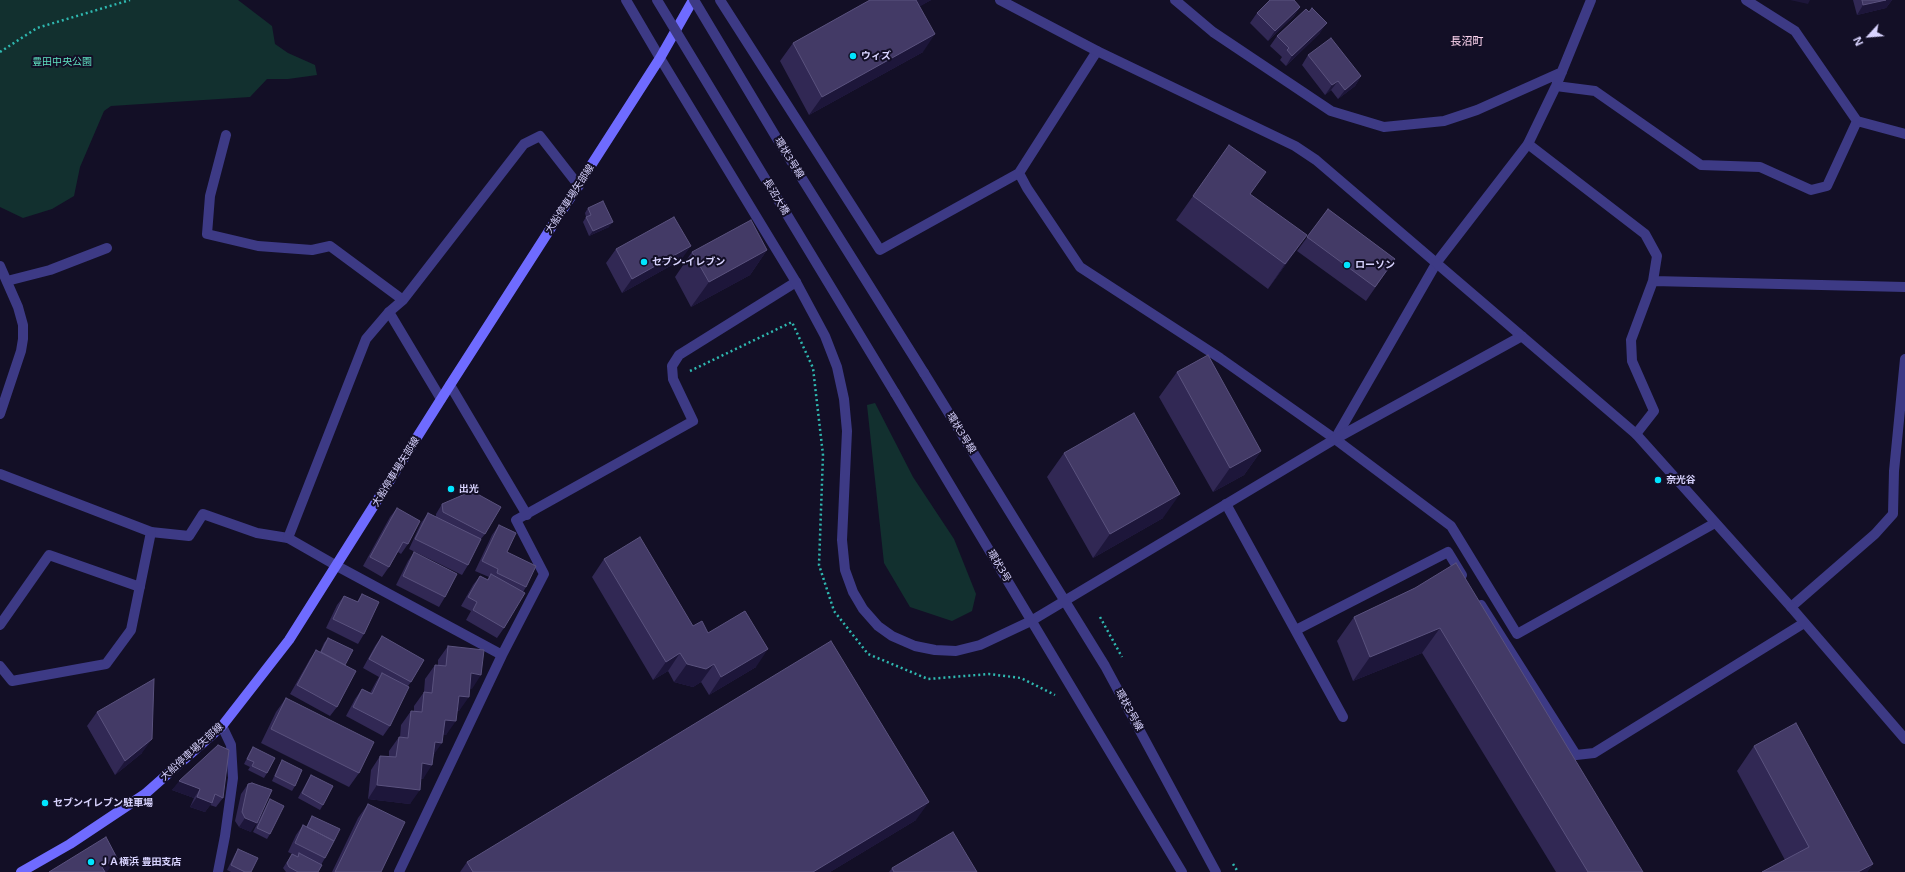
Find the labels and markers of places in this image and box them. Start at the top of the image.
place label: ウィズ [861,50,891,62]
marker: ウィズ [848,51,858,61]
place label: セブン-イレブン [652,256,725,268]
marker: セブン-イレブン [639,257,649,267]
place label: ローソン [1355,259,1395,271]
marker: ローソン [1342,260,1352,270]
place label: 奈光谷 [1666,474,1696,486]
marker: 奈光谷 [1653,475,1663,485]
place label: 出光 [459,483,479,495]
marker: 出光 [446,484,456,494]
place label: セブンイレブン駐車場 [53,797,153,809]
marker: セブンイレブン駐車場 [40,798,50,808]
place label: ＪＡ横浜 豊田支店 [99,856,182,868]
marker: ＪＡ横浜 豊田支店 [86,857,96,867]

